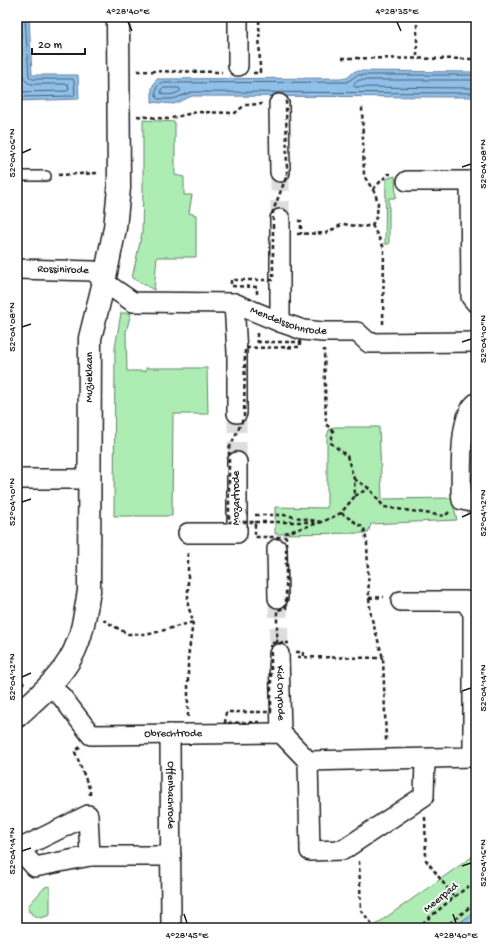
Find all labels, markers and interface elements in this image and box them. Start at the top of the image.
text: 4°28'40"E [107,6,150,18]
text: 4°28'35"E [376,6,419,18]
scale bar [32,30,85,56]
text: 20 m [38,39,63,53]
text: 52°04'06"N [7,128,19,178]
text: 52°04'08"N [478,139,490,189]
street label: Rossinirode [37,264,89,277]
text: 52°04'08"N [7,302,19,352]
street label: Mendelssohnrode [248,304,327,338]
text: 52°04'10"N [478,315,490,363]
street label: Muzieklaan [84,351,96,403]
street label: Mozartrode [231,470,243,525]
text: 52°04'10"N [7,478,19,526]
text: 52°04'12"N [478,489,490,537]
text: 52°04'12"N [7,653,19,701]
text: 52°04'14"N [478,664,490,712]
street label: Kid Oryrode [273,665,287,721]
street label: Obrechtrode [144,728,203,740]
street label: Offenbachrode [164,761,177,829]
text: 52°04'14"N [7,827,19,875]
text: 52°04'16"N [478,839,490,887]
street label: Meerpad [421,880,462,916]
text: 4°28'45"E [166,930,209,942]
text: 4°28'40"E [435,930,478,942]

